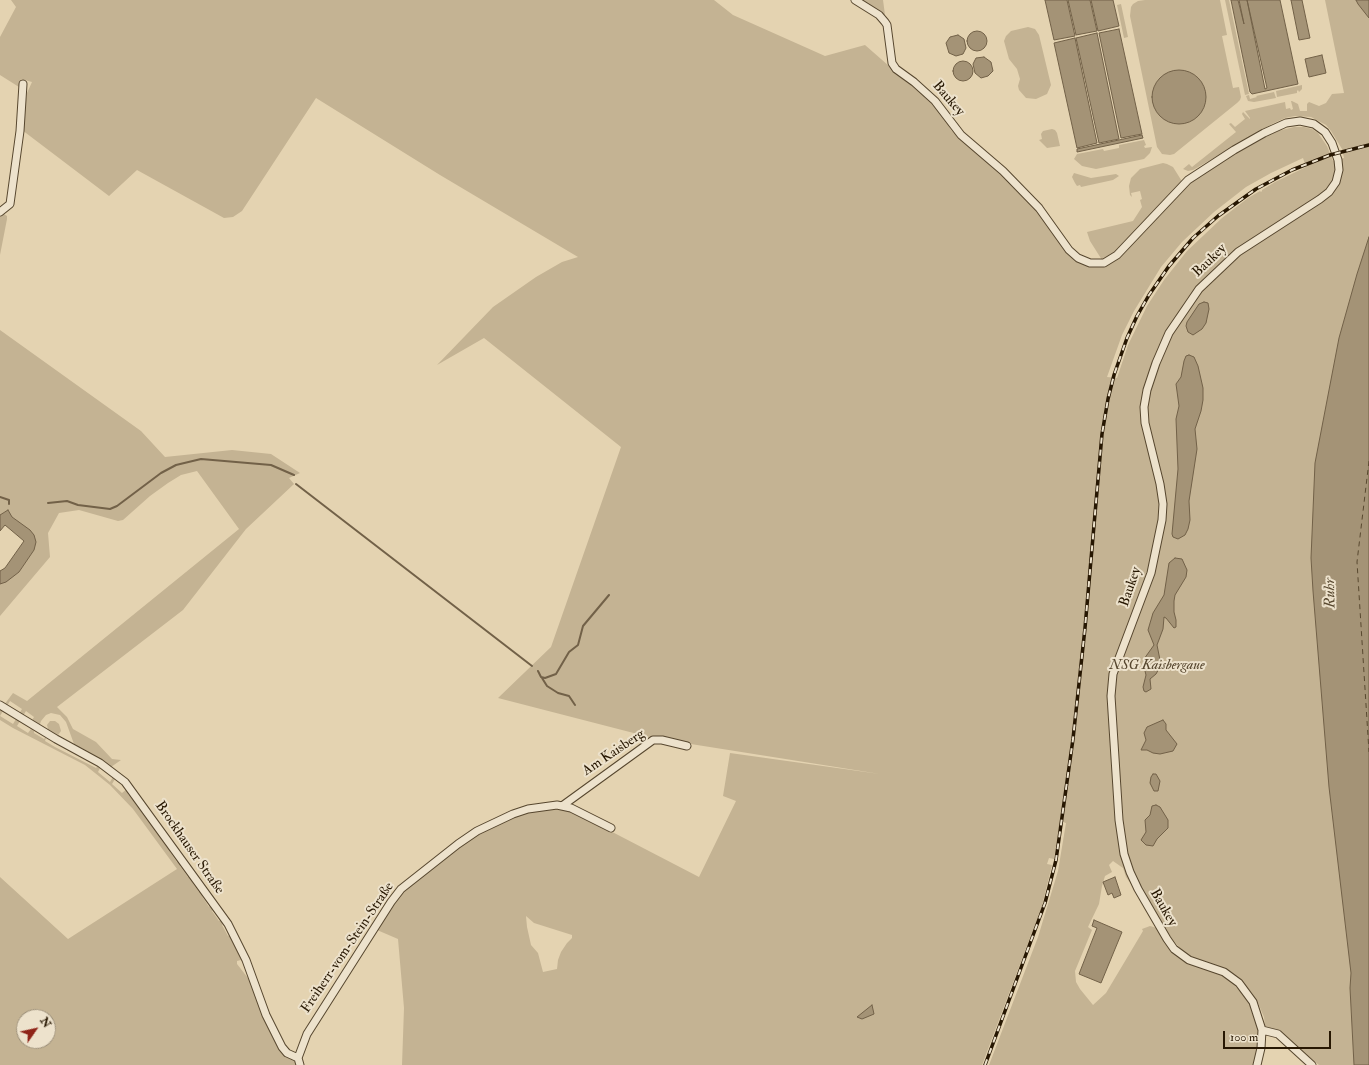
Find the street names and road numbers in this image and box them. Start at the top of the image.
street label: Baukey [928,78,968,120]
street label: Baukey [1190,241,1230,281]
street label: Baukey [1116,565,1146,609]
street label: Am Kaisberg [580,726,648,780]
street label: Brockhauser Straße [151,798,227,898]
street label: Freiherr-vom-Stein-Straße [298,880,398,1016]
street label: Baukey [1146,886,1180,930]

